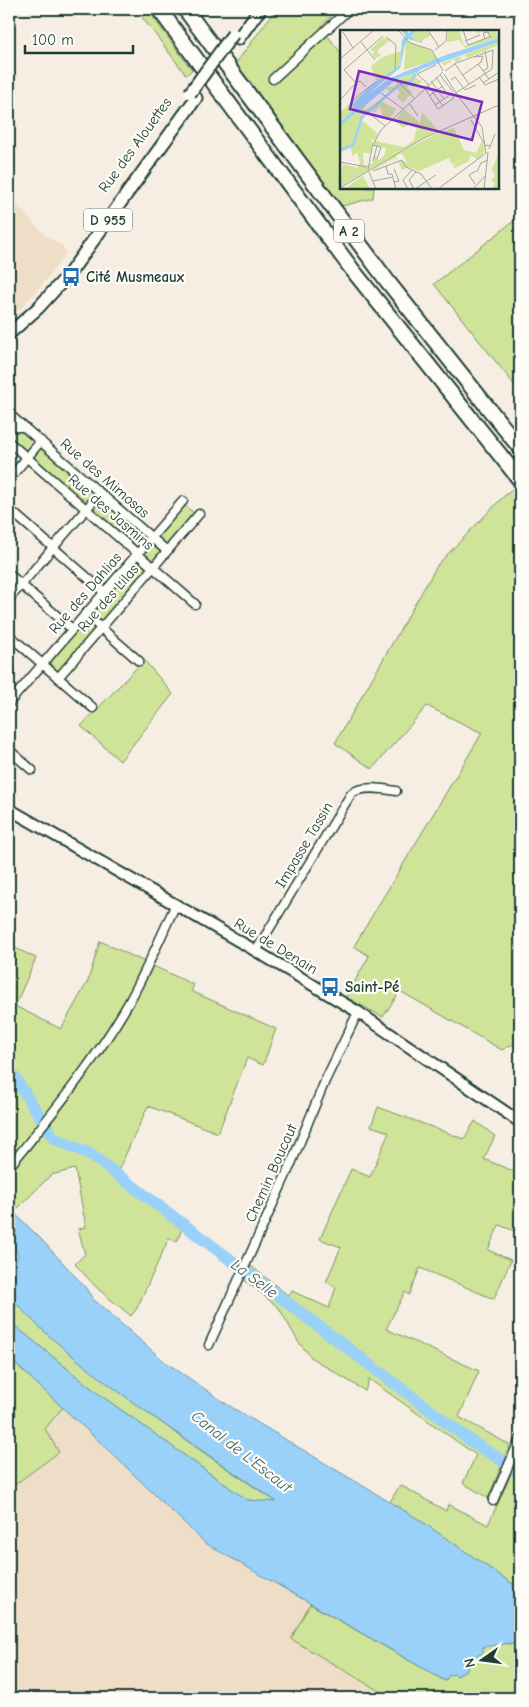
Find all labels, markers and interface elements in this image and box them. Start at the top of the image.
scale bar [25,22,132,54]
inset map [340,30,499,189]
text: 100 m [32,31,74,49]
street label: Rue des Alouettes [95,94,175,196]
road number: D 955 [84,208,132,232]
road number: A 2 [334,220,364,242]
bus stop icon: Cité Musmeaux [60,266,82,288]
place label: Cité Musmeaux [86,268,185,286]
street label: Rue des Mimosas [57,434,153,522]
street label: Rue des Jasmins [65,470,157,554]
street label: Rue des Dahlias [45,549,125,637]
street label: Rue des Lilas [74,560,142,636]
street label: Impasse Tassin [271,799,337,891]
street label: Rue de Denain [231,914,321,978]
bus stop icon: Saint-Pé [319,976,341,998]
place label: Saint-Pé [345,978,399,996]
street label: Chemin Boucaut [241,1120,301,1225]
water label: La Selle [228,1256,281,1302]
water label: Canal de L'Escaut [188,1407,296,1497]
north arrow [456,1634,506,1684]
text: N [461,1657,479,1670]

